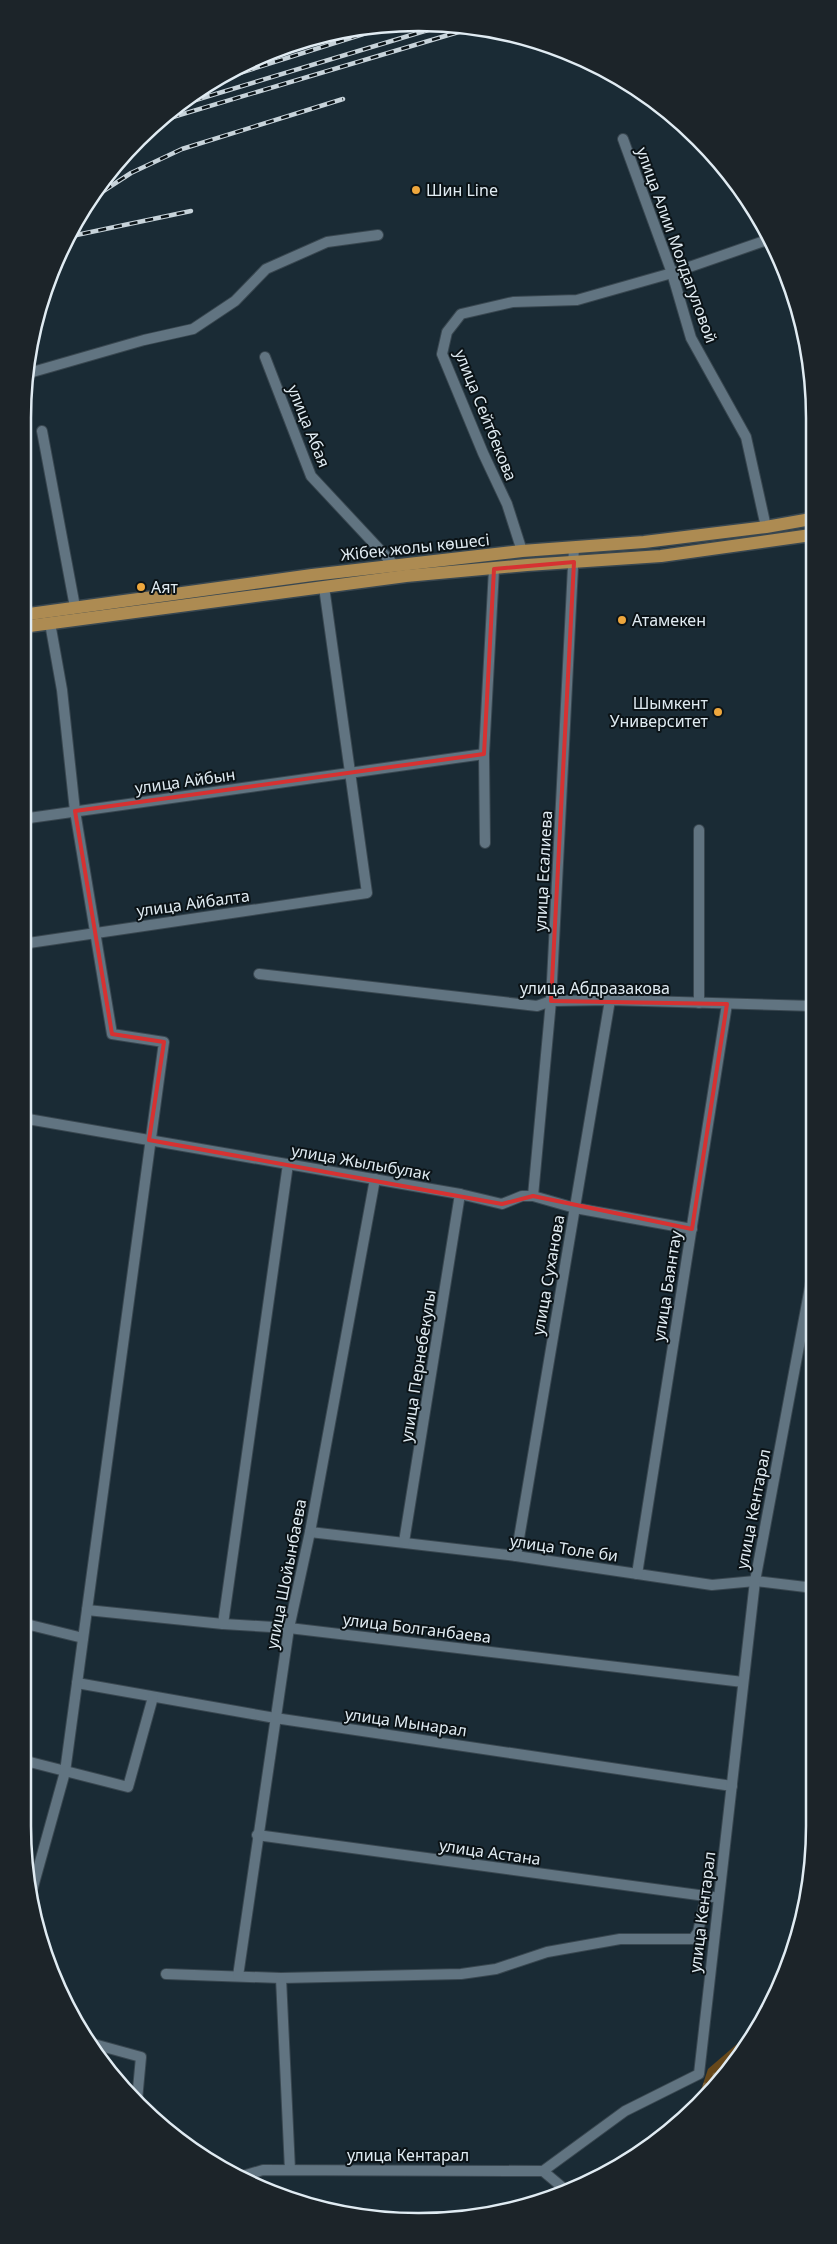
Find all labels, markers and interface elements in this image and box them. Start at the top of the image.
street label: улица Алии Молдагуловой [631,144,723,346]
place label: Шин Line [426,179,498,201]
marker: Шин Line [410,184,422,196]
street label: улица Сейтбекова [450,346,522,484]
street label: улица Абая [282,381,336,471]
street label: Жібек жолы көшесі [339,528,491,566]
place label: Аят [151,576,178,598]
marker: Аят [135,581,147,593]
place label: Атамекен [632,609,706,631]
marker: Атамекен [616,614,628,626]
place label: Шымкент Университет [610,692,709,732]
marker: Шымкент Университет [712,706,724,718]
street label: улица Айбын [133,763,237,799]
street label: улица Есалиева [529,810,557,932]
street label: улица Айбалта [135,884,251,922]
street label: улица Абдразакова [520,977,670,999]
street label: улица Жылыбулак [290,1139,433,1185]
street label: улица Суханова [527,1213,569,1337]
street label: улица Баянтау [647,1228,687,1343]
street label: улица Пернебекулы [395,1288,441,1444]
street label: улица Кентарал [731,1447,775,1571]
street label: улица Шойынбаева [261,1497,311,1651]
street label: улица Толе би [508,1530,620,1566]
street label: улица Болганбаева [342,1608,492,1648]
street label: улица Мынарал [344,1703,468,1741]
street label: улица Астана [438,1834,542,1870]
street label: улица Кентарал [684,1850,720,1974]
street label: улица Кентарал [347,2144,469,2166]

